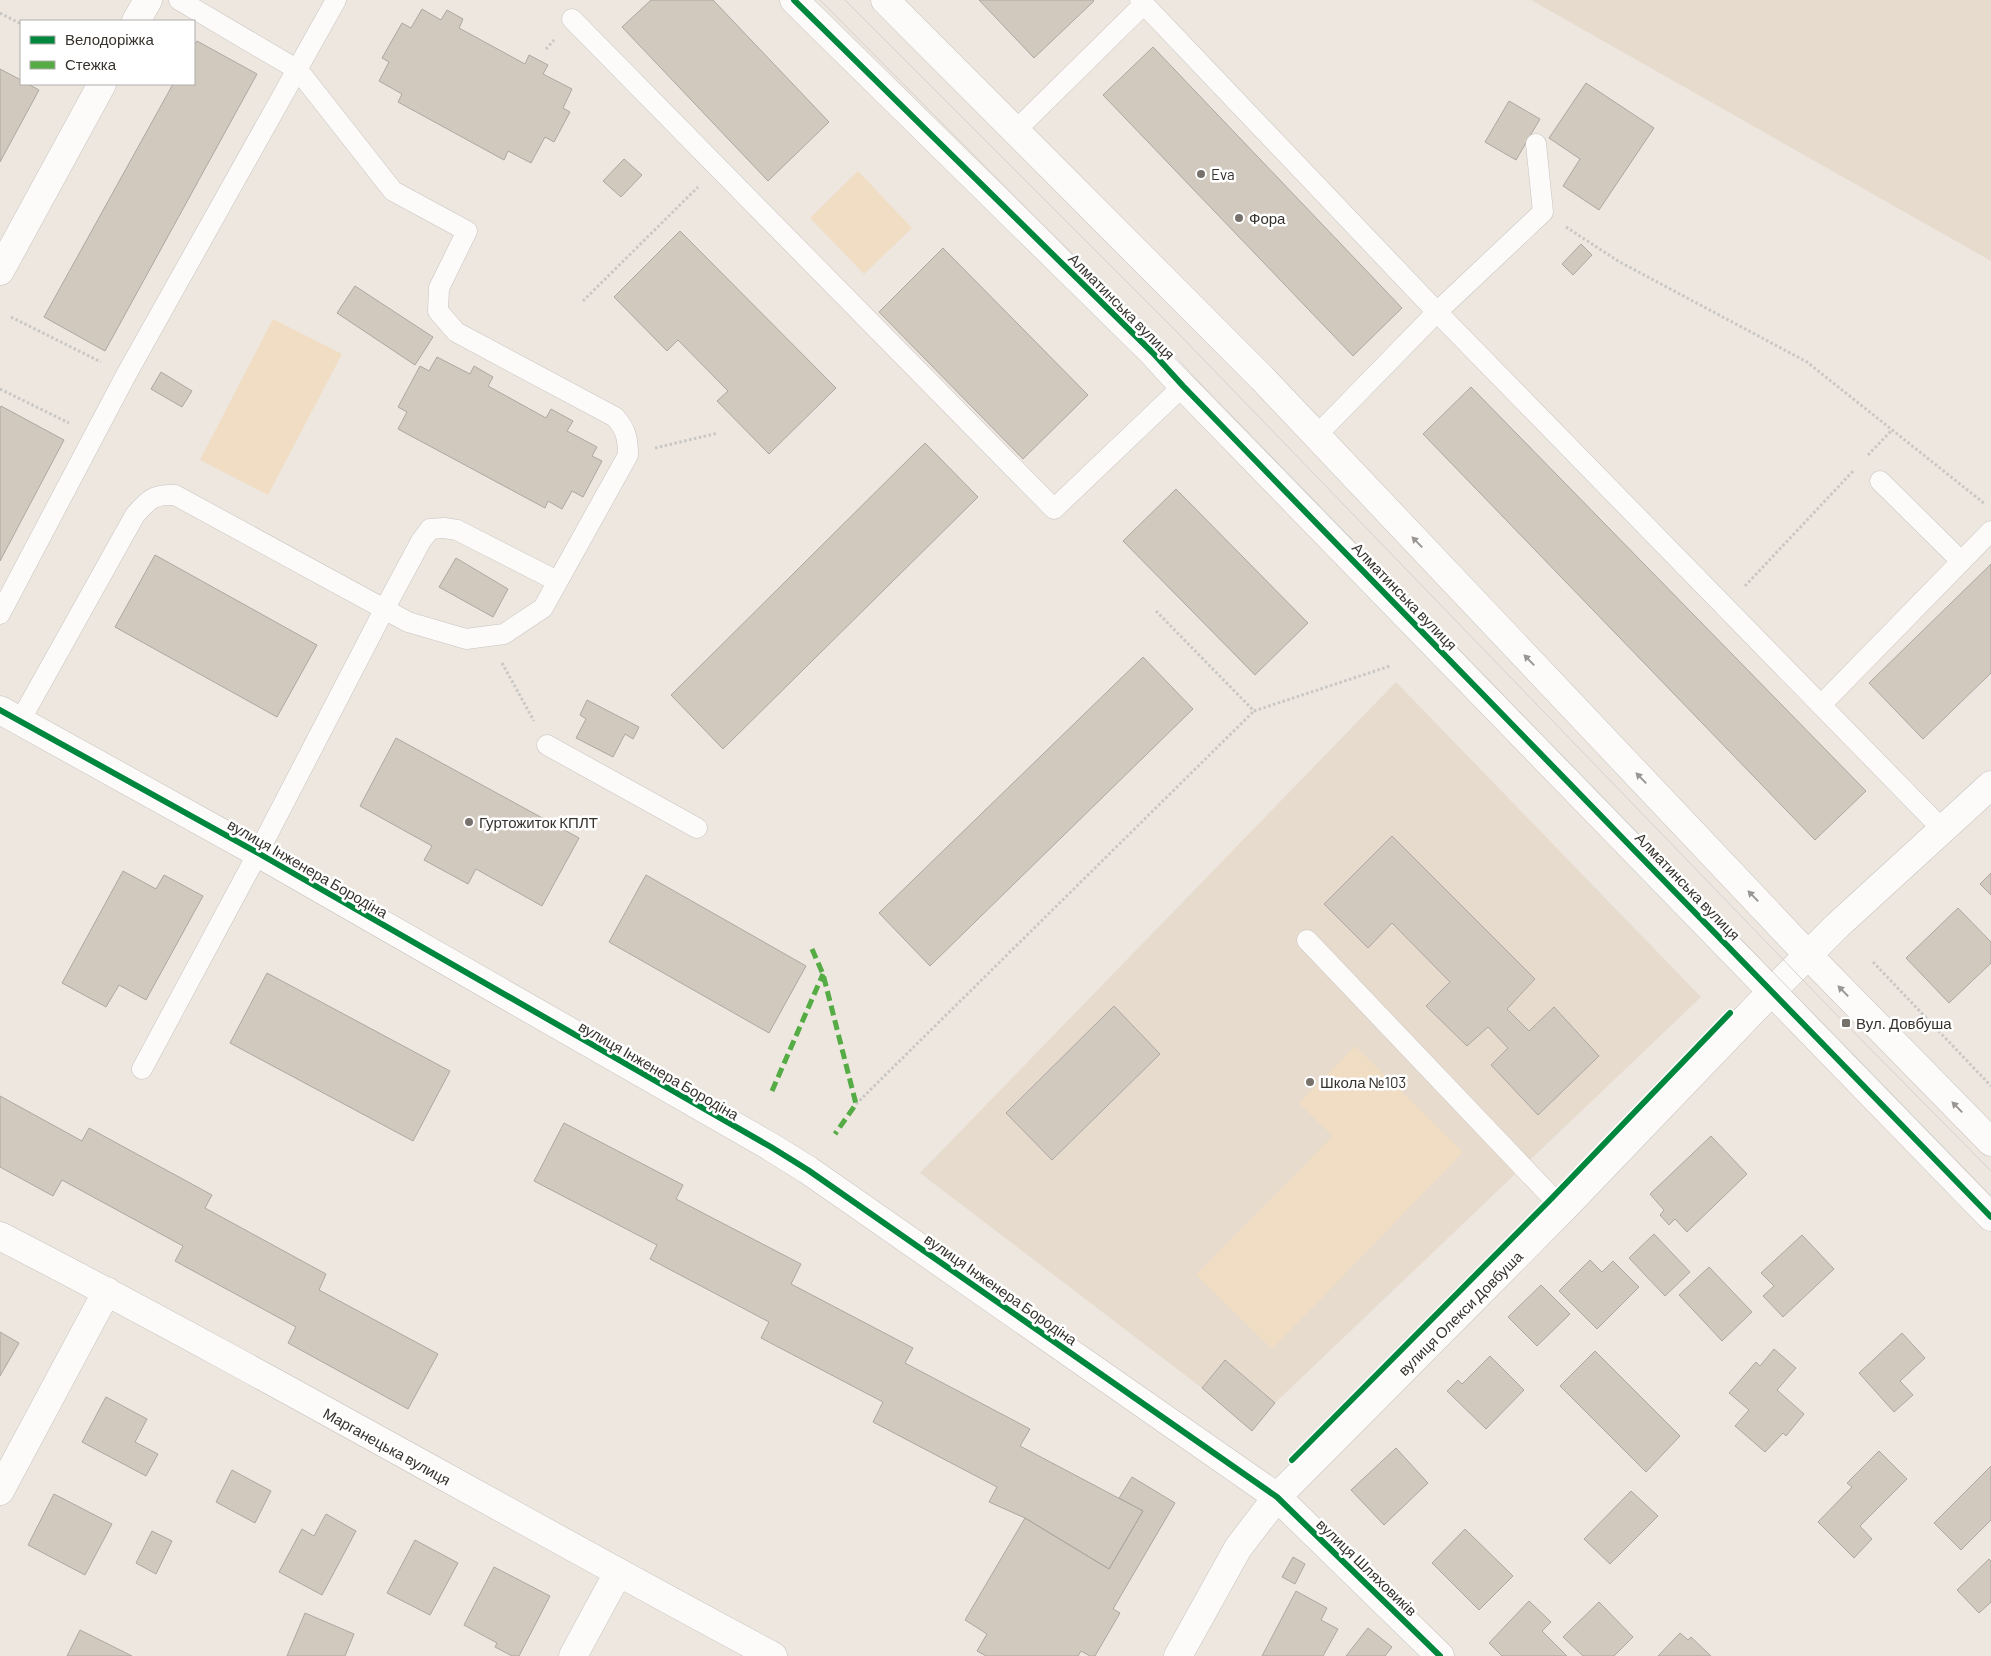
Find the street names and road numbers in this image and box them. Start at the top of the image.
street label: Алматинська вулиця [1065,249,1179,363]
street label: Алматинська вулиця [1349,538,1461,654]
street label: вулиця Інженера Бородіна [225,815,392,922]
street label: Алматинська вулиця [1632,828,1744,944]
street label: вулиця Інженера Бородіна [576,1017,743,1124]
street label: вулиця Інженера Бородіна [921,1229,1081,1349]
street label: вулиця Олекси Довбуша [1394,1247,1526,1379]
street label: Марганецька вулиця [320,1404,454,1488]
street label: вулиця Шляховиків [1313,1515,1421,1619]

